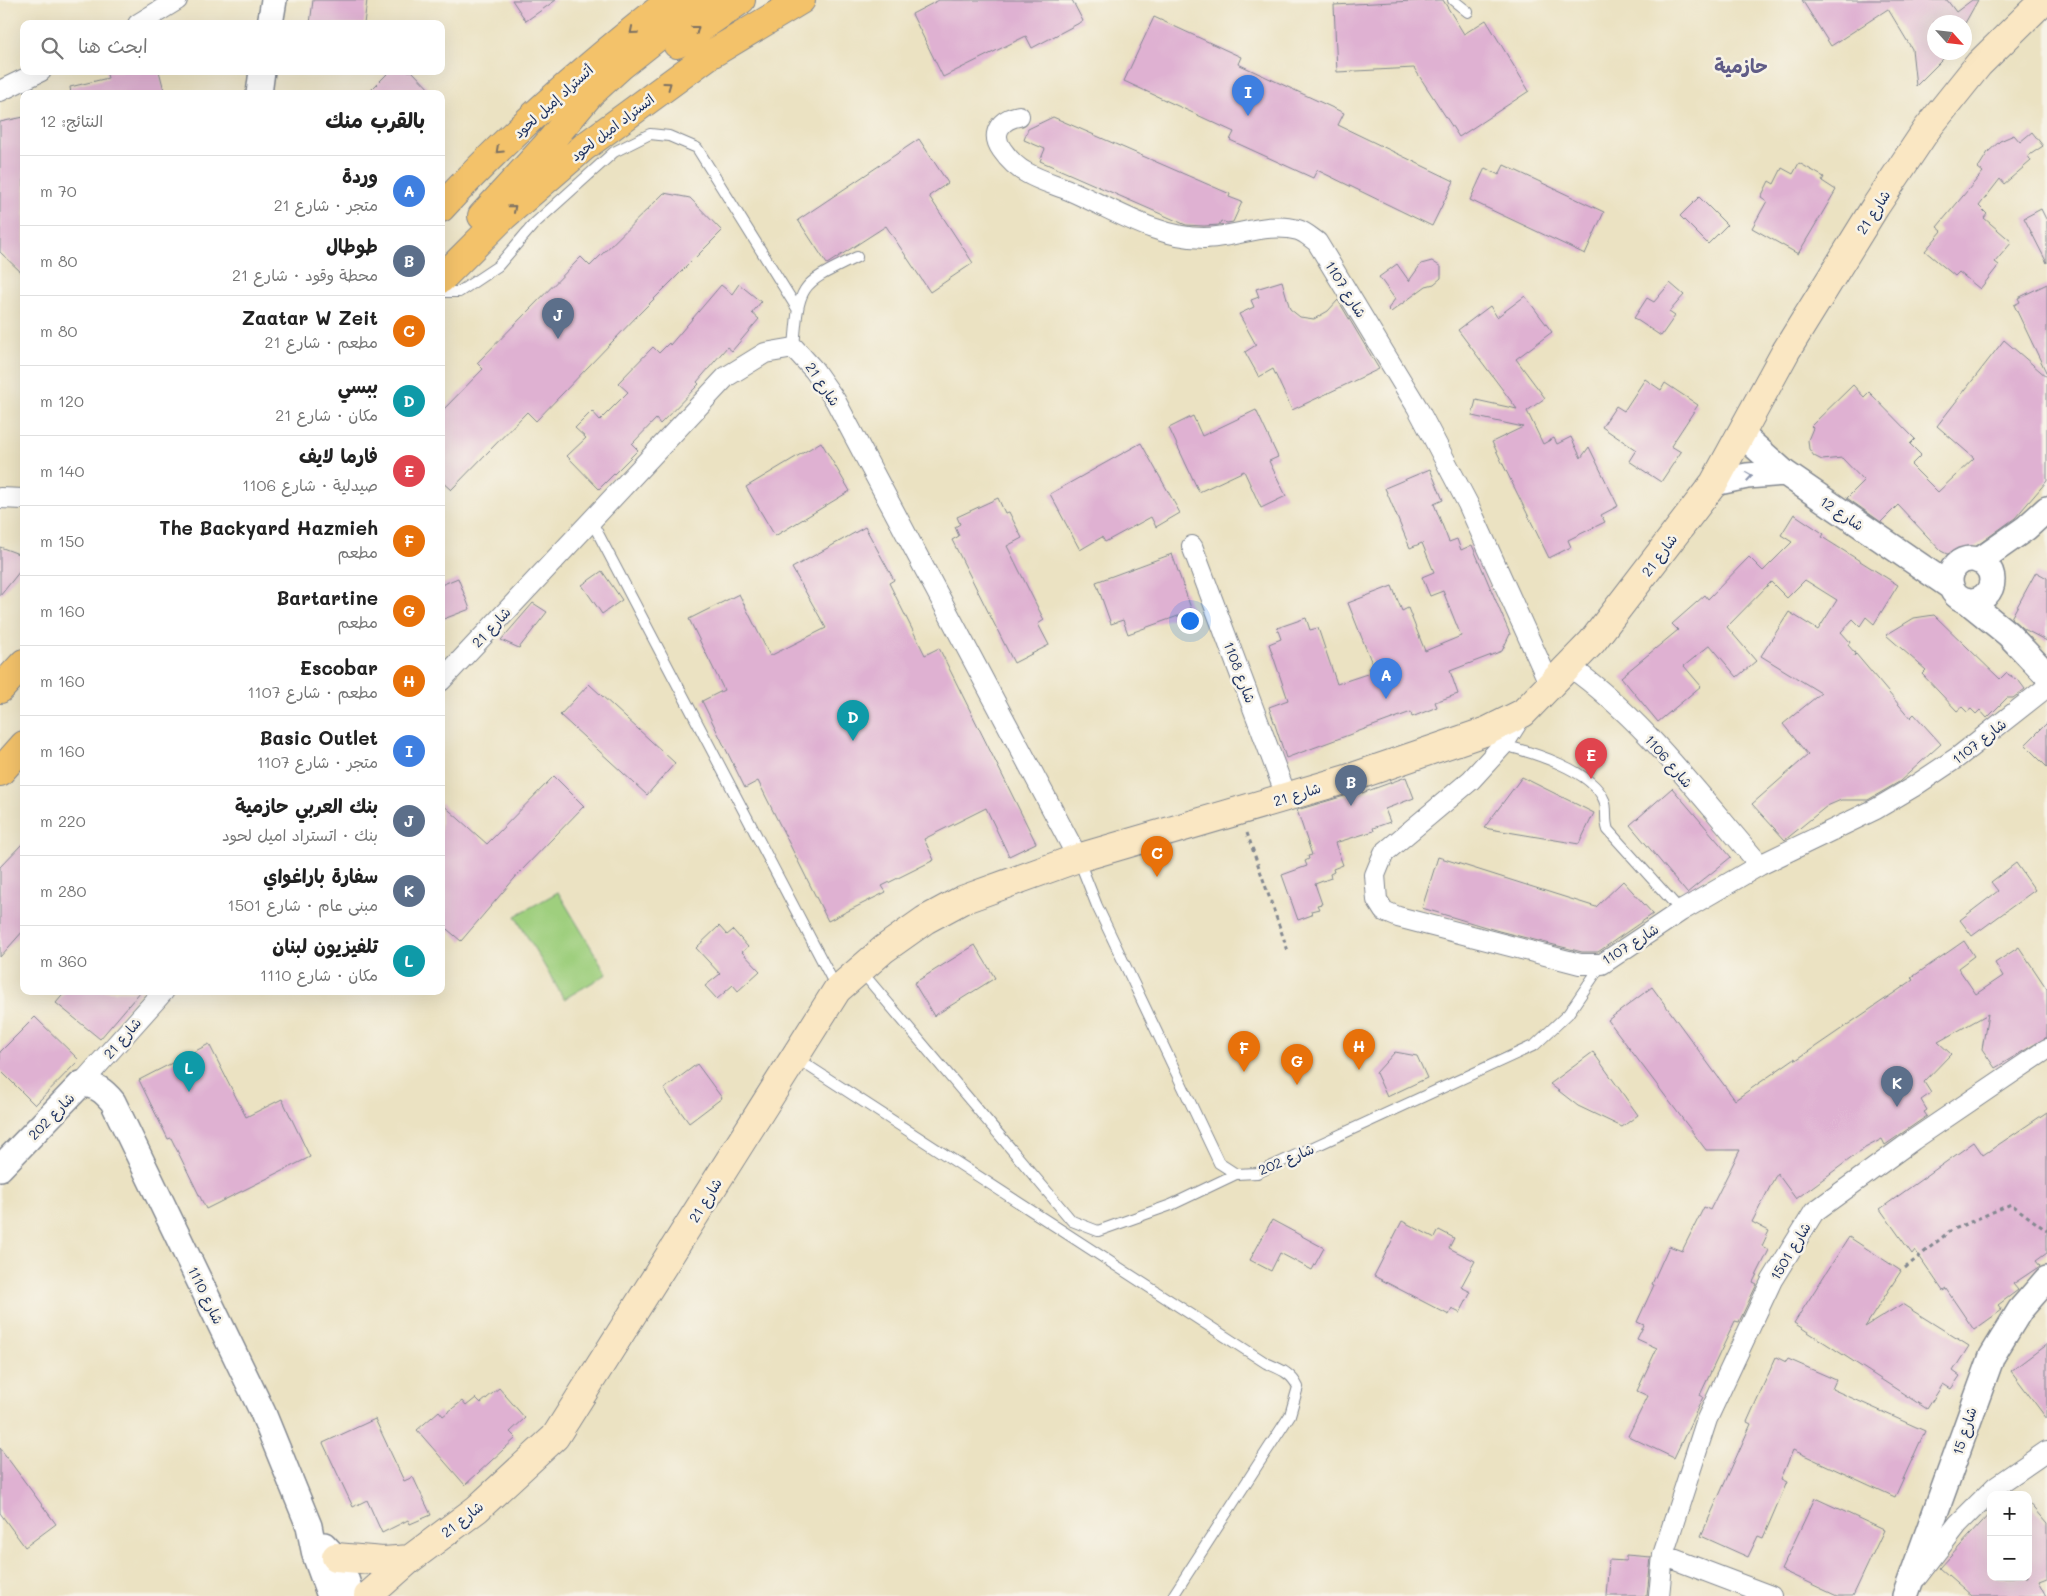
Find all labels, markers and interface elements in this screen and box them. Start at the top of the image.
north arrow [1927,15,1972,60]
search box [20,20,445,75]
one-way arrow [630,25,639,34]
one-way arrow [690,27,699,35]
text: ابحث هنا [78,33,148,58]
icon: search [38,34,66,62]
district label: حازمية [1714,53,1768,78]
street label: أتستراد إميل لحود [509,60,597,142]
pin: I [1232,75,1264,116]
one-way arrow [662,82,672,91]
street label: اتستراد اميل لحود [566,89,658,165]
text: بالقرب منك [325,106,425,133]
text: النتائج: 12 [40,110,103,131]
one-way arrow [495,144,504,153]
text: وردة [342,163,378,188]
text: 70 m [40,180,77,201]
text: A [403,180,415,201]
street label: شارع 21 [1852,186,1895,238]
text: متجر · شارع 21 [274,194,378,215]
one-way arrow [508,204,517,213]
text: طوطال [326,233,378,258]
text: 80 m [40,250,77,271]
text: B [404,250,414,271]
street label: شارع 1107 [1320,257,1371,322]
text: محطة وقود · شارع 21 [232,264,378,285]
pin: J [542,298,574,339]
text: Zaatar W Zeit [242,305,378,330]
text: 80 m [40,320,77,341]
text: C [403,320,415,341]
text: مطعم · شارع 21 [264,331,378,352]
street label: شارع 21 [801,358,845,410]
text: ببسي [338,373,378,398]
text: 120 m [40,390,84,411]
text: D [403,390,415,411]
text: مكان · شارع 21 [275,404,378,425]
text: فارما لايف [299,443,378,468]
text: 140 m [40,460,84,481]
text: E [404,460,414,481]
one-way arrow [1745,472,1754,482]
text: صيدلية · شارع 1106 [242,474,378,495]
street label: شارع 12 [1816,491,1868,535]
text: The Backyard Hazmieh [159,515,378,540]
text: 150 m [40,530,84,551]
text: F [404,530,414,551]
street label: شارع 21 [1637,530,1682,581]
text: مطعم [338,541,378,562]
text: Bartartine [277,585,378,610]
text: 160 m [40,600,85,621]
text: G [403,600,415,621]
street label: شارع 21 [467,603,515,652]
your location [1177,608,1203,634]
text: مطعم [338,611,378,632]
street label: شارع 1108 [1219,639,1260,706]
text: Escobar [300,655,378,680]
pin: A [1370,658,1402,699]
text: 160 m [40,670,85,691]
text: H [403,670,415,691]
text: مطعم · شارع 1107 [247,681,378,702]
pin: D [837,700,869,741]
street label: شارع 1107 [1948,714,2011,769]
text: Basic Outlet [260,725,378,750]
street label: شارع 1106 [1640,730,1697,792]
pin: E [1575,738,1607,779]
text: 160 m [40,740,85,761]
text: I [405,740,413,761]
text: متجر · شارع 1107 [257,751,378,772]
pin: B [1335,765,1367,806]
street label: شارع 21 [1271,778,1323,811]
text: بنك العربي حازمية [235,793,378,818]
text: 220 m [40,810,86,831]
text: J [404,810,414,831]
text: بنك · اتستراد اميل لحود [222,824,378,845]
pin: C [1141,836,1173,877]
text: سفارة باراغواي [263,863,378,888]
text: 280 m [40,880,86,901]
text: K [404,880,414,901]
text: مبنى عام · شارع 1501 [228,894,378,915]
street label: شارع 1107 [1598,919,1663,970]
text: تلفيزيون لبنان [272,933,378,958]
text: 360 m [40,950,87,971]
text: L [404,950,414,971]
text: مكان · شارع 1110 [260,964,378,985]
street label: شارع 21 [99,1013,146,1063]
pin: H [1343,1029,1375,1070]
pin: F [1228,1031,1260,1072]
pin: G [1281,1044,1313,1085]
pin: L [173,1051,205,1092]
pin: K [1881,1066,1913,1107]
street label: شارع 202 [24,1088,79,1145]
street label: شارع 202 [1255,1139,1317,1180]
street label: شارع 21 [684,1174,727,1226]
street label: شارع 1501 [1765,1219,1816,1284]
street label: شارع 1110 [183,1263,228,1328]
street label: شارع 15 [1947,1405,1982,1458]
map controls [1987,1491,2032,1581]
button: + [1987,1491,2032,1536]
street label: شارع 21 [437,1496,488,1542]
button: − [1987,1536,2032,1581]

